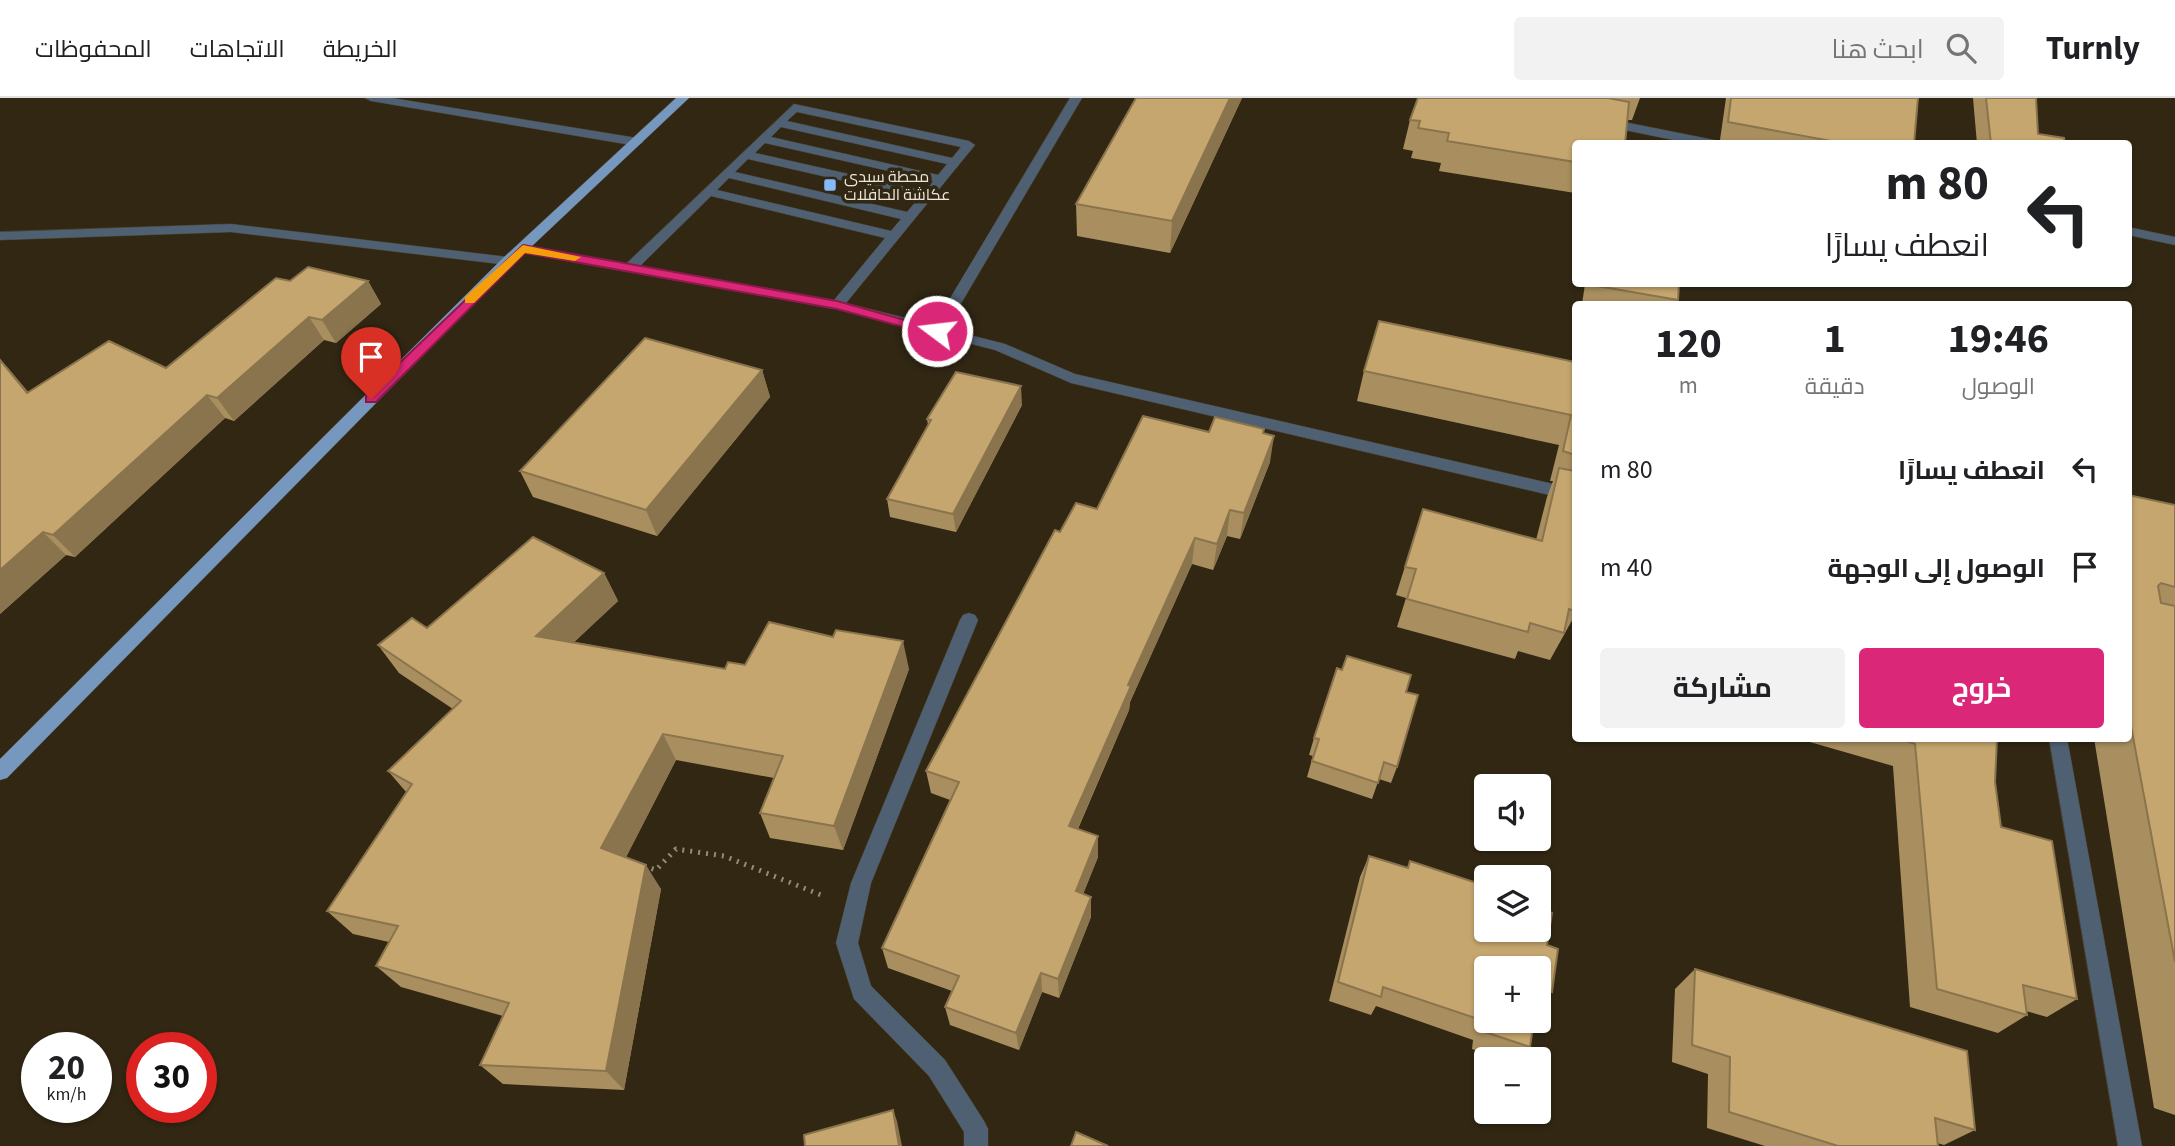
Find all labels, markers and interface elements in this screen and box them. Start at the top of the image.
search box [1514,17,2004,80]
text: Turnly [2046,25,2140,72]
icon: search [1942,29,1980,67]
text: ابحث هنا [1832,31,1924,68]
text: المحفوظات [35,32,152,67]
text: الاتجاهات [190,32,285,67]
text: الخريطة [323,32,398,67]
text: 80 m [1885,149,1989,219]
place label: محطة سيدي عكاشة الحافلات [844,166,951,206]
icon: left [2013,168,2104,259]
marker: محطة سيدي عكاشة الحافلات [822,177,838,193]
text: انعطف يسارًا [1825,223,1989,269]
position arrow [900,294,974,368]
text: 1 [1824,309,1846,369]
text: 19:46 [1948,309,2049,369]
text: 120 [1655,314,1722,374]
pin [341,327,401,399]
icon: arrive [352,338,390,376]
text: m [1679,369,1698,402]
text: دقيقة [1805,370,1865,403]
text: الوصول [1962,370,2035,403]
icon: left [2066,450,2104,488]
text: 80 m [1600,451,1653,488]
text: انعطف يسارًا [1898,452,2045,489]
icon: arrive [2066,548,2104,586]
text: 40 m [1600,549,1653,586]
text: الوصول إلى الوجهة [1827,550,2045,587]
button: مشاركة [1600,648,1845,728]
button: خروج [1859,648,2104,728]
map controls [1474,774,1551,1124]
button: sound [1474,774,1551,851]
button: layers [1474,865,1551,942]
button: + [1474,956,1551,1033]
speed limit sign: 30 [126,1032,217,1123]
text: 20 [48,1043,85,1093]
button: − [1474,1047,1551,1124]
text: km/h [47,1082,86,1107]

